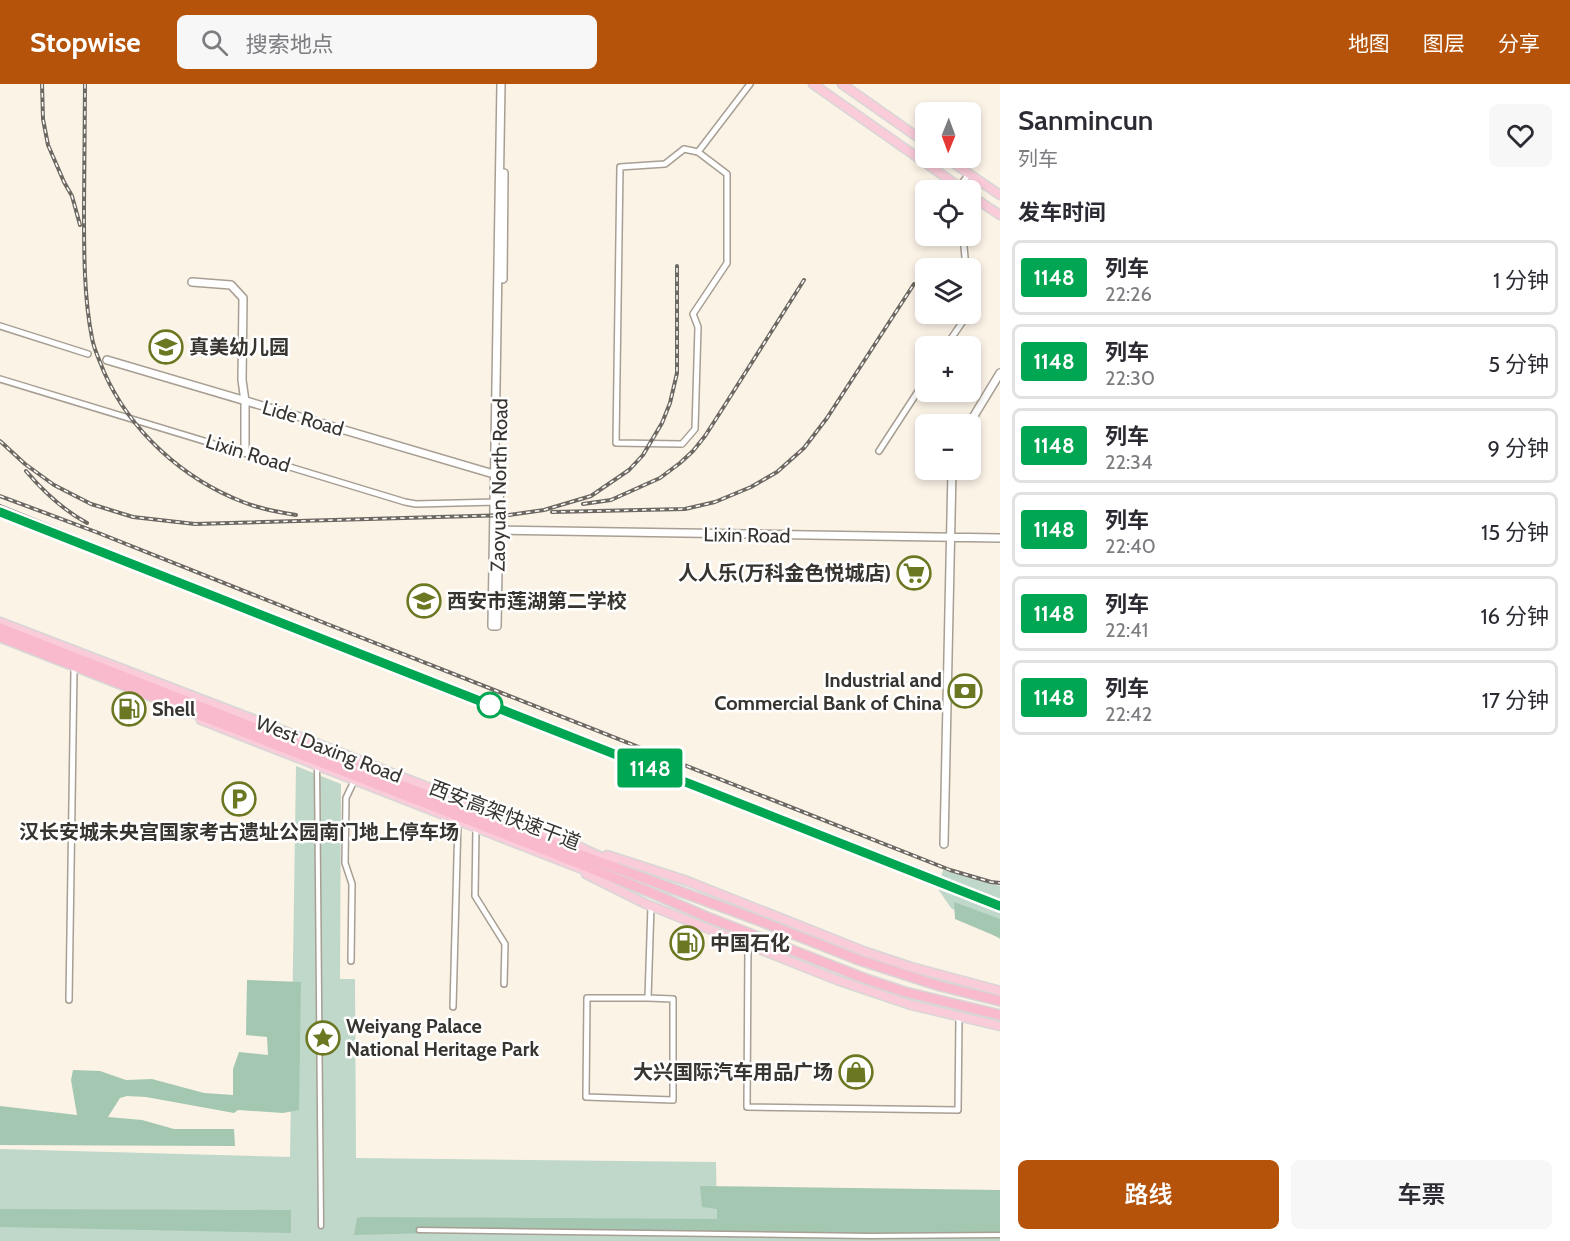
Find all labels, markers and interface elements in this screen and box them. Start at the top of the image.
search box [177,15,597,69]
text: Stopwise [30,25,141,59]
icon: search [198,26,231,59]
text: 搜索地点 [246,31,334,58]
text: 地图 [1348,31,1390,56]
text: 图层 [1423,31,1465,56]
text: 分享 [1498,31,1540,56]
north arrow [915,102,981,168]
map controls [915,102,981,480]
text: Sanmincun [1018,103,1153,137]
button: heart [1489,104,1552,167]
text: 列车 [1018,147,1058,171]
button: locate [915,180,981,246]
text: 发车时间 [1018,199,1106,226]
text: 列车 [1105,255,1149,282]
button: layers [915,258,981,324]
text: 1148 [1033,265,1075,290]
text: 1 分钟 [1493,267,1549,294]
text: 22:26 [1105,282,1152,306]
school or university icon: 真美幼儿园 [148,329,184,365]
place label: 真美幼儿园 [189,335,289,359]
button: + [915,336,981,402]
text: 列车 [1105,339,1149,366]
text: 1148 [1033,349,1075,374]
text: 5 分钟 [1488,351,1549,378]
text: 22:30 [1105,366,1155,390]
street label: Lide Road [260,395,346,441]
street label: Zaoyuan North Road [485,398,513,572]
button: − [915,414,981,480]
text: 列车 [1105,423,1149,450]
street label: Lixin Road [203,429,293,477]
text: 1148 [1033,433,1075,458]
text: 9 分钟 [1488,435,1549,462]
text: 22:34 [1105,450,1153,474]
text: 列车 [1105,507,1149,534]
text: 1148 [1033,517,1075,542]
text: 15 分钟 [1481,519,1549,546]
street label: Lixin Road [703,522,791,548]
text: 22:40 [1105,534,1156,558]
supermarket icon: 人人乐(万科金色悦城店) [896,555,932,591]
place label: 人人乐(万科金色悦城店) [678,561,891,585]
school or university icon: 西安市莲湖第二学校 [406,583,442,619]
place label: 西安市莲湖第二学校 [447,589,627,613]
text: 列车 [1105,591,1149,618]
text: 1148 [1033,601,1075,626]
text: 16 分钟 [1480,603,1549,630]
text: 22:41 [1105,618,1148,642]
place label: Industrial and Commercial Bank of China [714,668,942,715]
bank icon: Industrial and Commercial Bank of China [947,673,983,709]
text: 列车 [1105,675,1149,702]
text: 1148 [1033,685,1075,710]
text: 17 分钟 [1482,687,1549,714]
fuel station icon: Shell [111,691,147,727]
unlabelled marker [477,692,503,718]
place label: Shell [152,697,195,721]
text: 22:42 [1105,702,1152,726]
street label: West Daxing Road [253,710,405,788]
line badge: 1148 [608,748,692,788]
text: 1148 [629,756,671,781]
street label: 西安高架快速干道 [426,775,584,855]
parking icon: 汉长安城未央宫国家考古遗址公园南门地上停车场 [221,781,257,817]
place label: 汉长安城未央宫国家考古遗址公园南门地上停车场 [19,820,459,844]
fuel station icon: 中国石化 [669,925,705,961]
place label: 中国石化 [710,931,790,955]
place label: Weiyang Palace National Heritage Park [346,1014,539,1061]
place icon: Weiyang Palace National Heritage Park [305,1020,341,1056]
shop icon: 大兴国际汽车用品广场 [838,1054,874,1090]
place label: 大兴国际汽车用品广场 [633,1060,833,1084]
button: 路线 [1018,1160,1279,1229]
button: 车票 [1291,1160,1552,1229]

